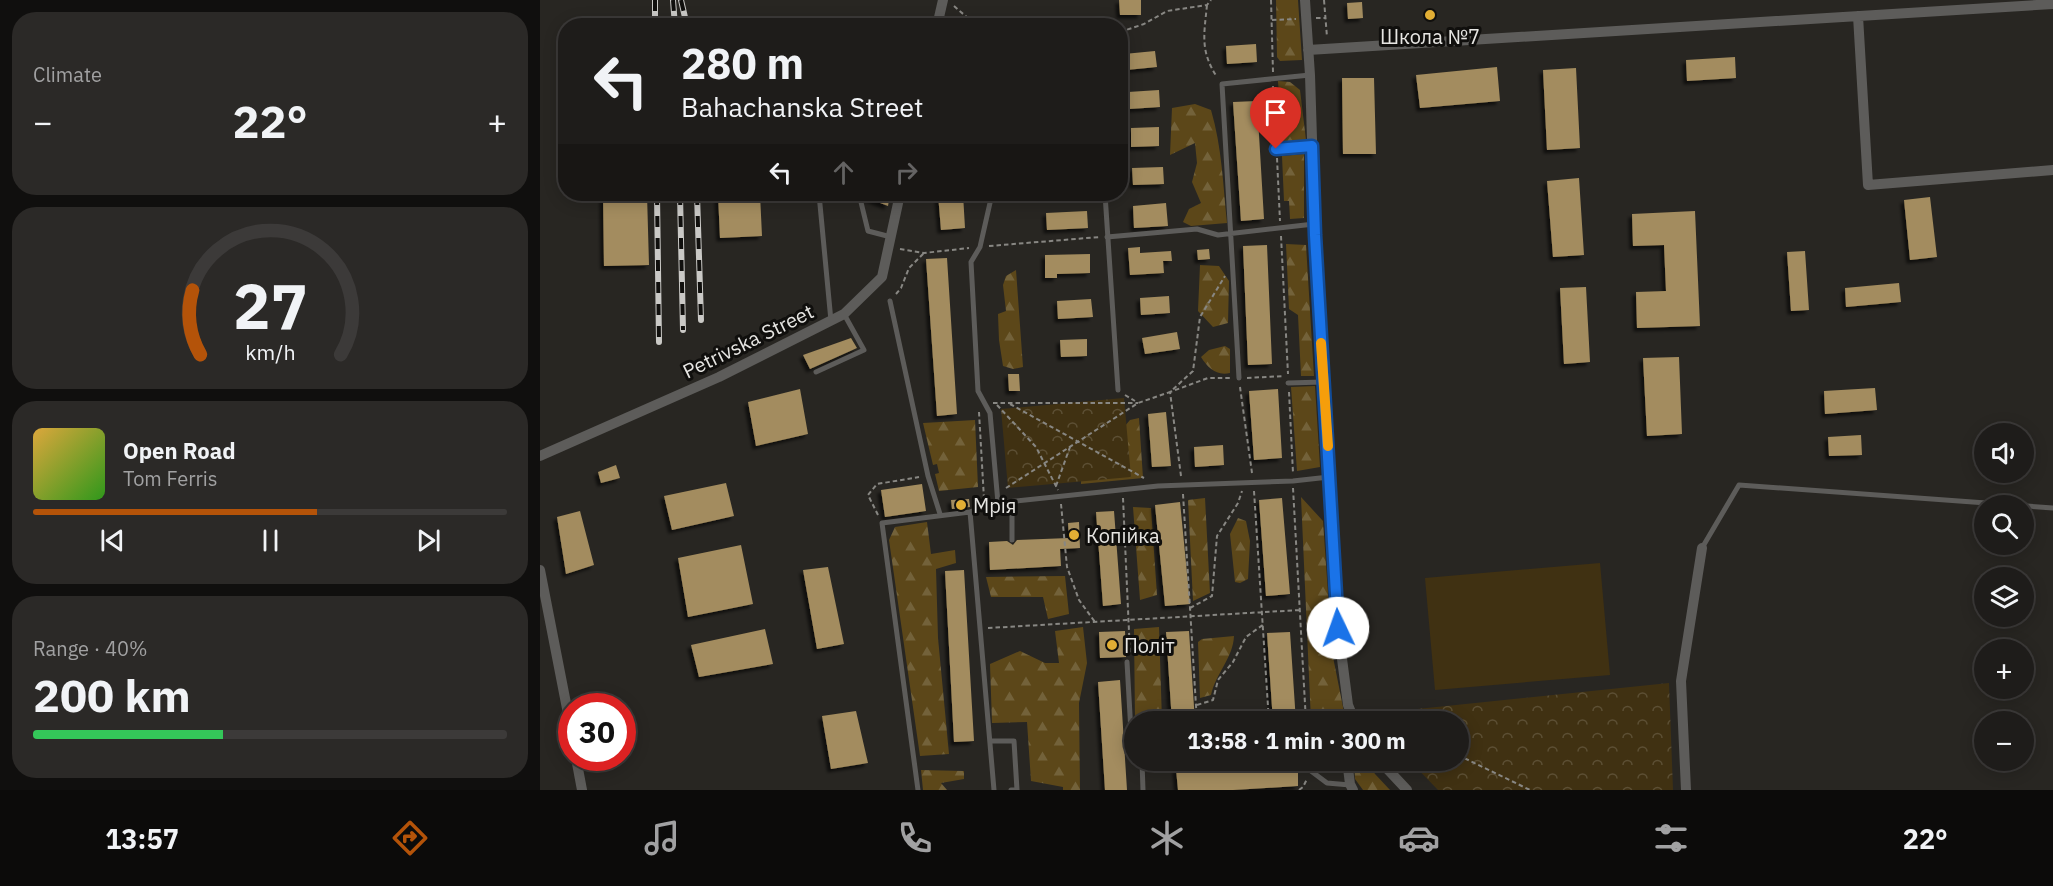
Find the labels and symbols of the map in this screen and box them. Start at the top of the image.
marker: Школа №7 [1423,8,1437,22]
place label: Школа №7 [1380,23,1480,50]
pin [1250,87,1301,149]
street label: Petrivska Street [678,298,818,384]
place label: Мрія [973,492,1017,519]
marker: Мрія [954,498,968,512]
place label: Копійка [1086,522,1160,549]
marker: Копійка [1067,528,1081,542]
position arrow [1306,596,1370,660]
place label: Політ [1124,632,1175,659]
marker: Політ [1105,638,1119,652]
speed limit sign: 30 [558,693,636,771]

